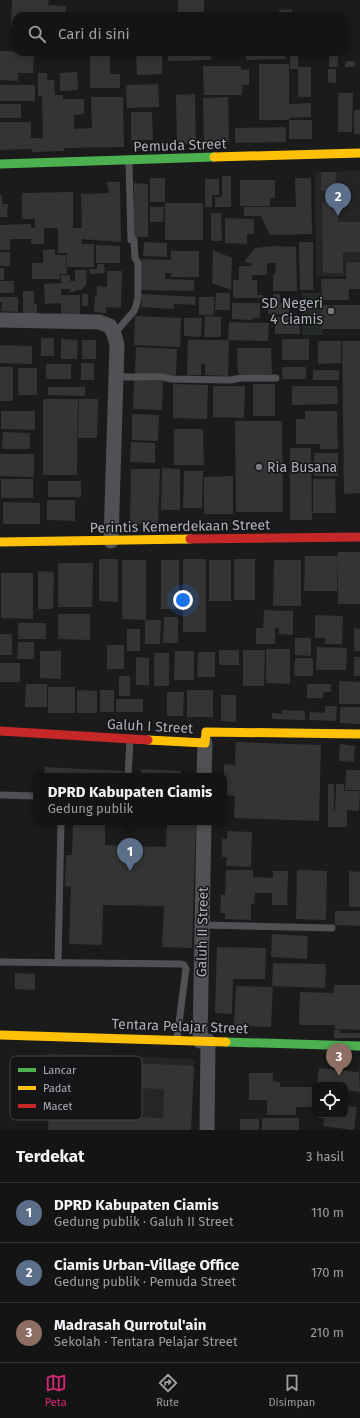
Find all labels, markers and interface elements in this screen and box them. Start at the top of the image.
search box [12,12,348,56]
icon: search [26,23,48,45]
text: Cari di sini [58,25,130,43]
street label: Pemuda Street [133,135,228,156]
pin: 2 [325,183,351,216]
place label: SD Negeri 4 Ciamis [261,295,323,328]
marker: SD Negeri 4 Ciamis [326,306,336,316]
place label: Ria Busana [267,459,337,476]
marker: Ria Busana [254,462,264,472]
street label: Perintis Kemerdekaan Street [90,516,271,537]
your location [173,590,193,610]
street label: Galuh I Street [106,716,194,737]
popup [33,773,227,825]
text: DPRD Kabupaten Ciamis [48,783,212,801]
text: Gedung publik [48,801,133,816]
pin: 1 [117,838,143,871]
street label: Galuh II Street [193,886,212,977]
street label: Tentara Pelajar Street [111,1016,249,1037]
pin: 3 [326,1043,352,1076]
legend [10,1056,142,1120]
text: Lancar [43,1064,77,1077]
text: Padat [43,1082,71,1095]
map controls [312,1082,348,1118]
button: locate [312,1082,348,1118]
text: Macet [43,1100,73,1113]
text: Terdekat [16,1146,85,1167]
text: 3 hasil [306,1149,344,1164]
text: DPRD Kabupaten Ciamis [54,1196,219,1214]
text: 1 [26,1205,32,1220]
text: 110 m [311,1205,344,1220]
text: Gedung publik · Galuh II Street [54,1214,234,1229]
text: Ciamis Urban-Village Office [54,1256,239,1274]
text: 2 [26,1265,32,1280]
text: 170 m [311,1265,344,1280]
text: Gedung publik · Pemuda Street [54,1274,236,1289]
text: Madrasah Qurrotul'ain [54,1316,206,1334]
text: 3 [26,1325,32,1340]
text: 210 m [310,1325,344,1340]
text: Sekolah · Tentara Pelajar Street [54,1334,238,1349]
tab: Peta [45,1372,67,1409]
tab: Rute [156,1372,179,1409]
tab: Disimpan [269,1372,315,1409]

